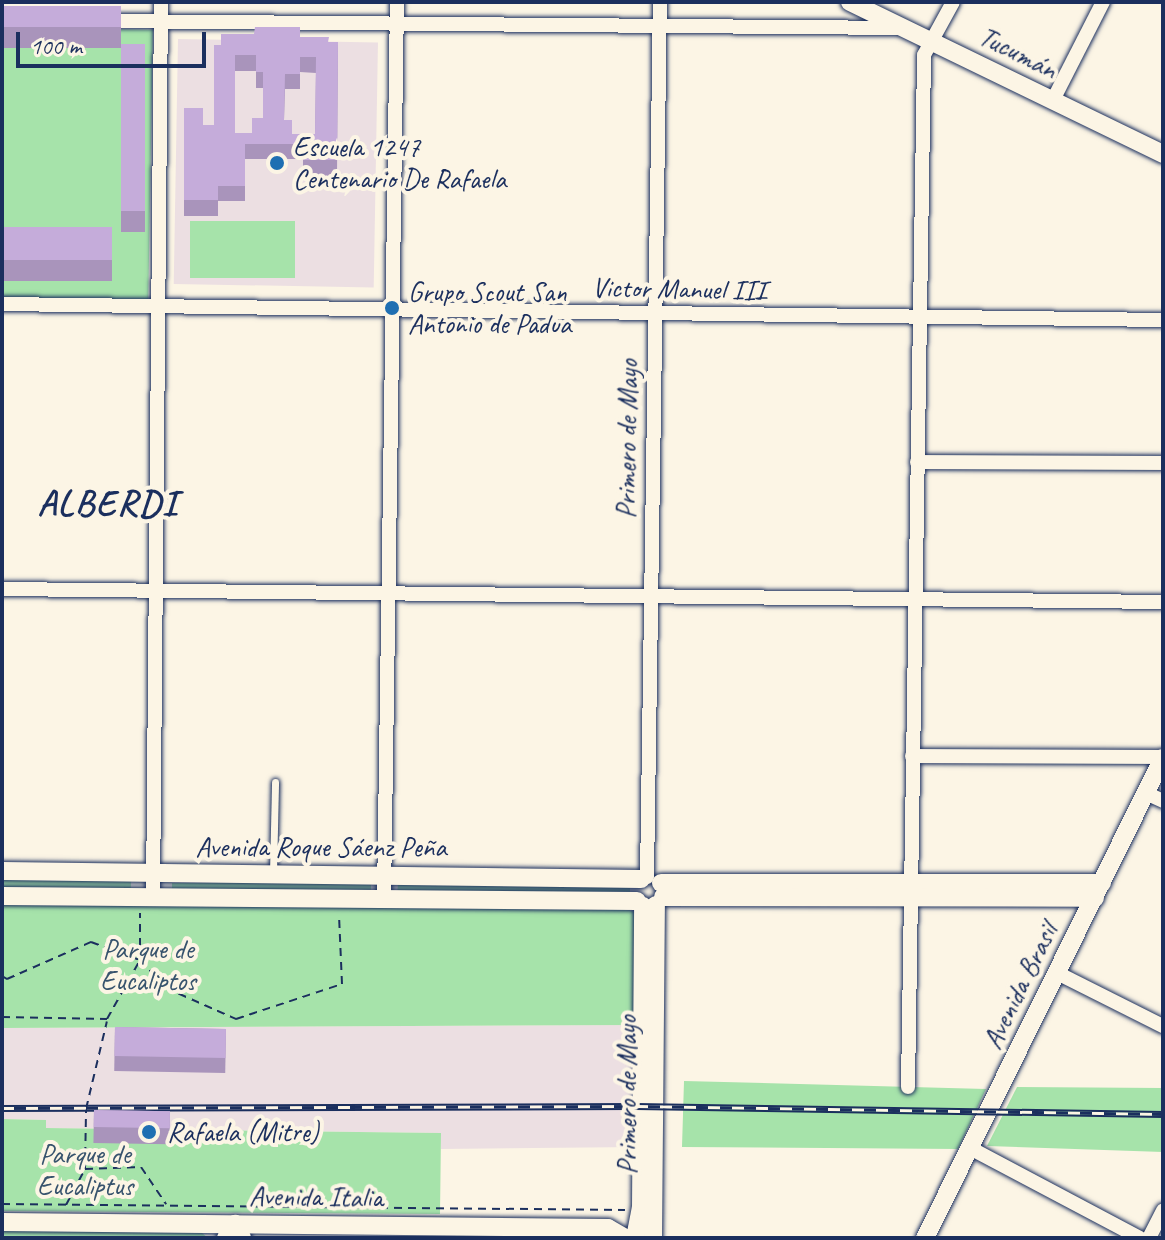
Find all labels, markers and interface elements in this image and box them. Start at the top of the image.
scale bar [20,16,210,66]
street label: Tucumán [973,20,1063,86]
text: 100 m [30,31,82,61]
place label: Escuela 1247 Centenario De Rafaela [293,130,507,196]
marker: Escuela 1247 Centenario De Rafaela [268,154,286,172]
street label: Victor Manuel III [591,271,767,307]
place label: Grupo Scout San Antonio de Padua [408,275,572,341]
marker: Grupo Scout San Antonio de Padua [383,299,401,317]
street label: Primero de Mayo [609,359,645,519]
district label: ALBERDI [39,482,177,526]
street label: Avenida Roque Sáenz Peña [196,830,446,864]
street label: Avenida Brasil [975,918,1065,1054]
park label: Parque de Eucaliptos [100,932,196,998]
street label: Primero de Mayo [610,1015,644,1175]
place label: Rafaela (Mitre) [167,1115,319,1149]
marker: Rafaela (Mitre) [138,1121,160,1143]
park label: Parque de Eucaliptus [37,1137,133,1203]
street label: Avenida Italia [249,1179,383,1215]

